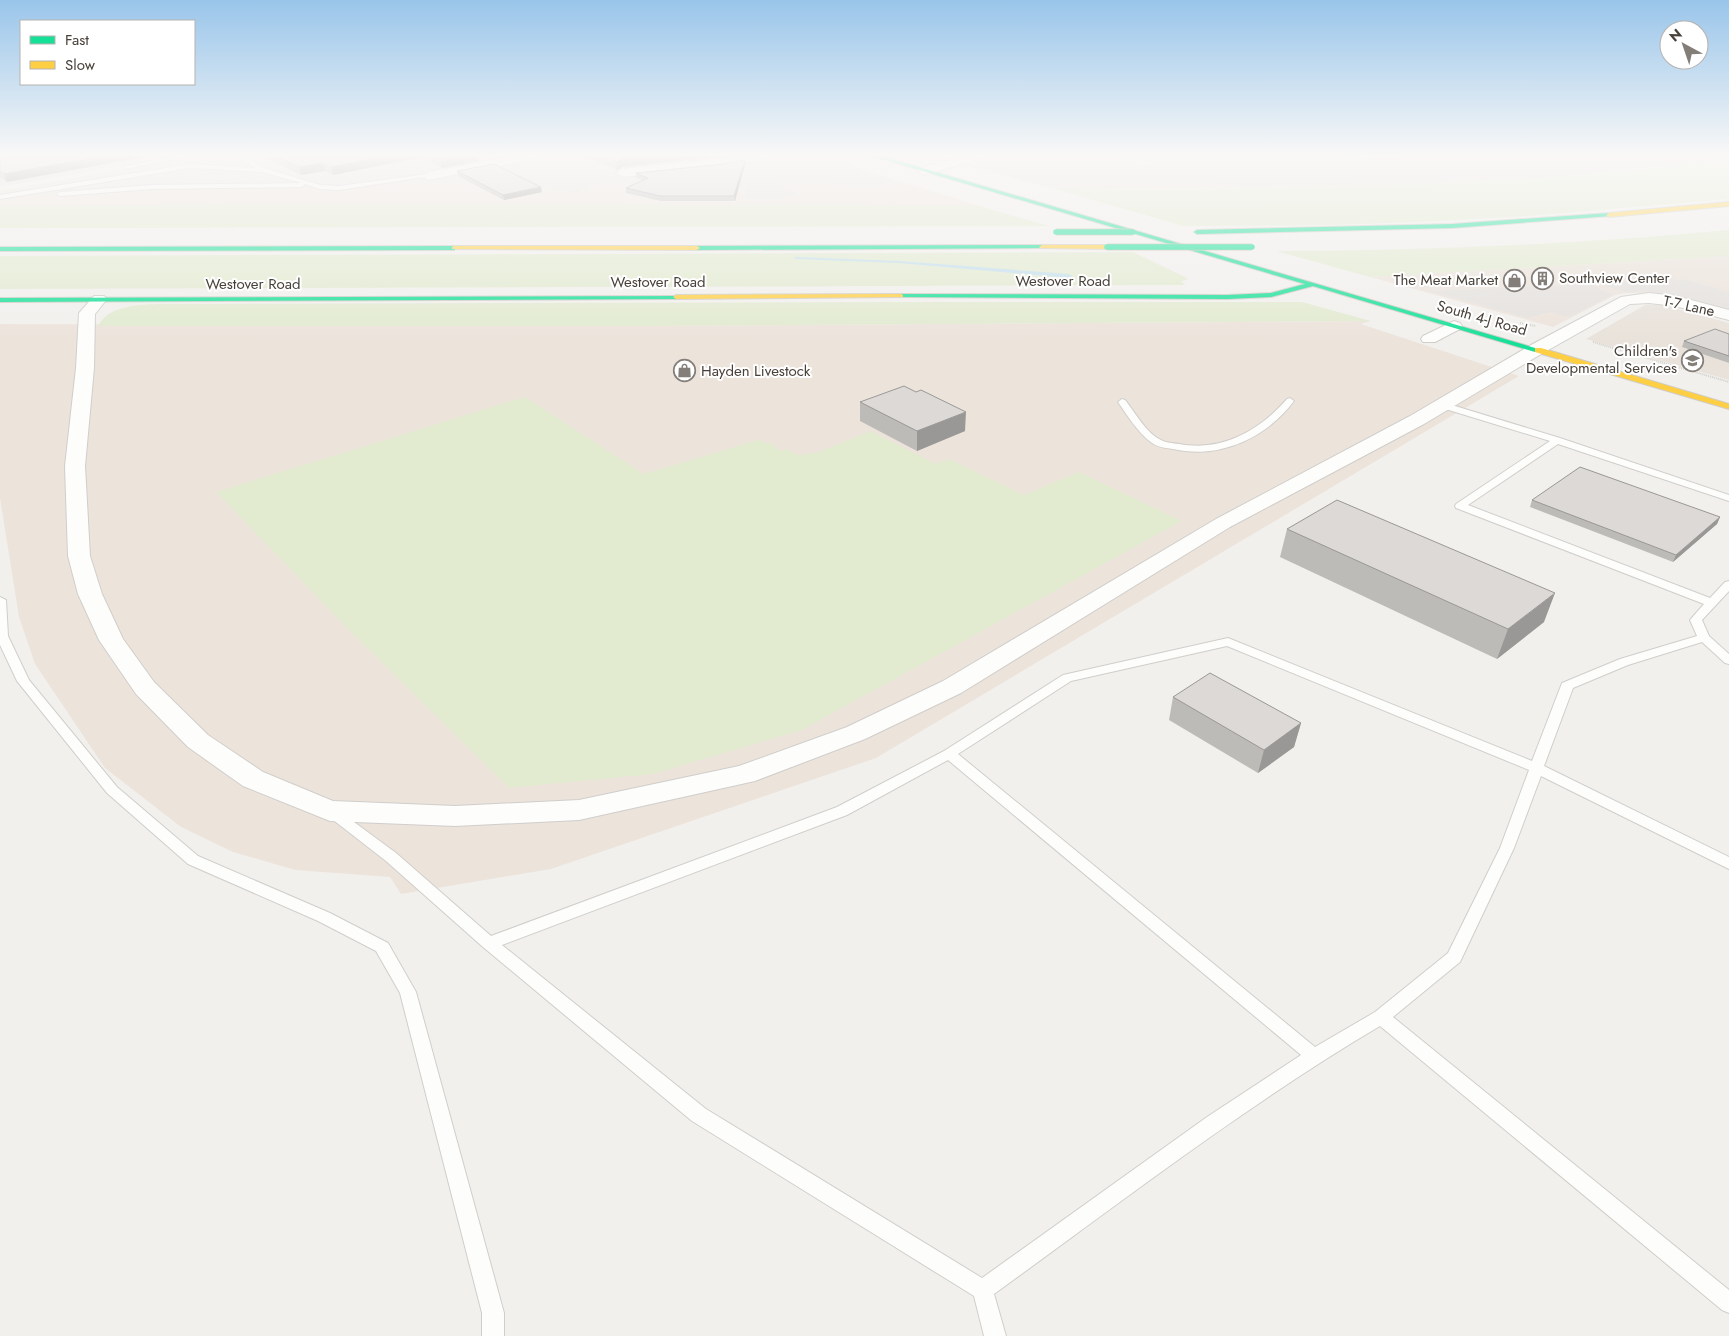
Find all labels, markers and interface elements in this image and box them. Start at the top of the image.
legend [20,20,195,85]
north arrow [1659,20,1709,70]
text: N [1665,24,1686,46]
text: Fast [65,29,89,51]
text: Slow [65,54,96,76]
building icon: Southview Center [1531,266,1555,290]
place label: Southview Center [1559,267,1671,289]
shop icon: The Meat Market [1502,268,1526,292]
place label: The Meat Market [1394,269,1498,291]
street label: Westover Road [1015,270,1111,292]
street label: Westover Road [610,271,706,293]
street label: Westover Road [205,273,301,295]
street label: T-7 Lane [1661,290,1717,322]
street label: South 4-J Road [1434,295,1530,341]
place label: Children's Developmental Services [1526,340,1677,379]
school or university icon: Children's Developmental Services [1681,348,1705,372]
shop icon: Hayden Livestock [673,359,697,383]
place label: Hayden Livestock [701,360,811,382]

